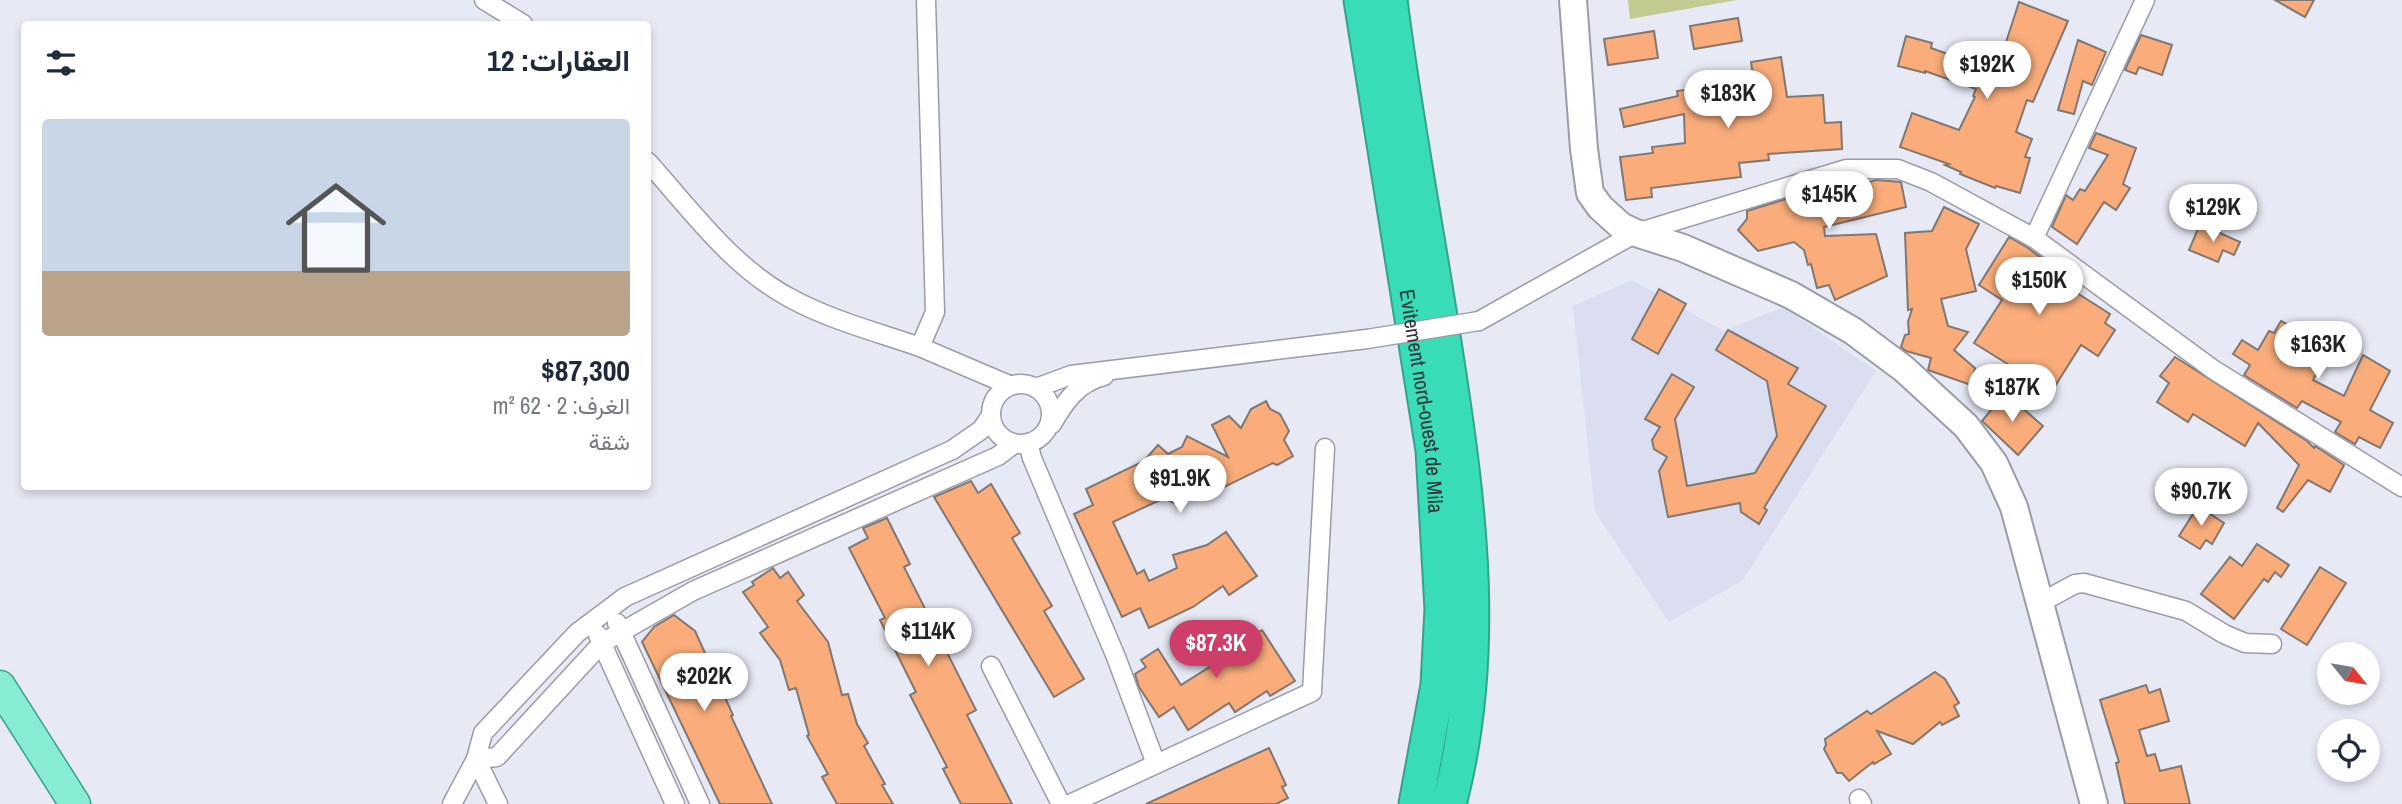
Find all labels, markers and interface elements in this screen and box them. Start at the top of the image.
text: العقارات: 12 [487,40,630,80]
pin: $192K [1938,42,2036,101]
icon: filters [42,44,80,82]
text: $192K [1959,48,2015,79]
pin: $183K [1679,71,1777,130]
text: $183K [1700,77,1756,108]
icon: home [273,165,399,291]
pin: $145K [1780,172,1878,231]
text: $145K [1801,178,1857,209]
pin: $129K [2164,184,2262,244]
text: $129K [2185,191,2241,222]
pin: $150K [1990,258,2088,317]
text: $150K [2011,264,2067,295]
street label: Evitement nord-ouest de Mila [1393,287,1451,514]
pin: $163K [2269,322,2367,381]
text: $163K [2290,328,2346,359]
text: $87,300 [541,350,630,390]
pin: $187K [1963,364,2061,424]
text: $187K [1984,371,2040,402]
text: الغرف: 2 · 62 m² [493,390,630,421]
text: شقة [588,426,630,457]
pin: $91.9K [1123,456,1237,515]
text: $91.9K [1150,462,1210,493]
pin: $90.7K [2144,468,2258,528]
text: $90.7K [2171,475,2231,506]
pin: $114K [879,608,977,668]
text: $114K [901,615,955,646]
pin: $87.3K [1159,620,1273,680]
text: $87.3K [1186,627,1246,658]
north arrow [2317,642,2380,705]
map controls [2317,642,2380,782]
pin: $202K [655,654,753,713]
text: $202K [676,660,732,691]
button: locate [2317,719,2380,782]

